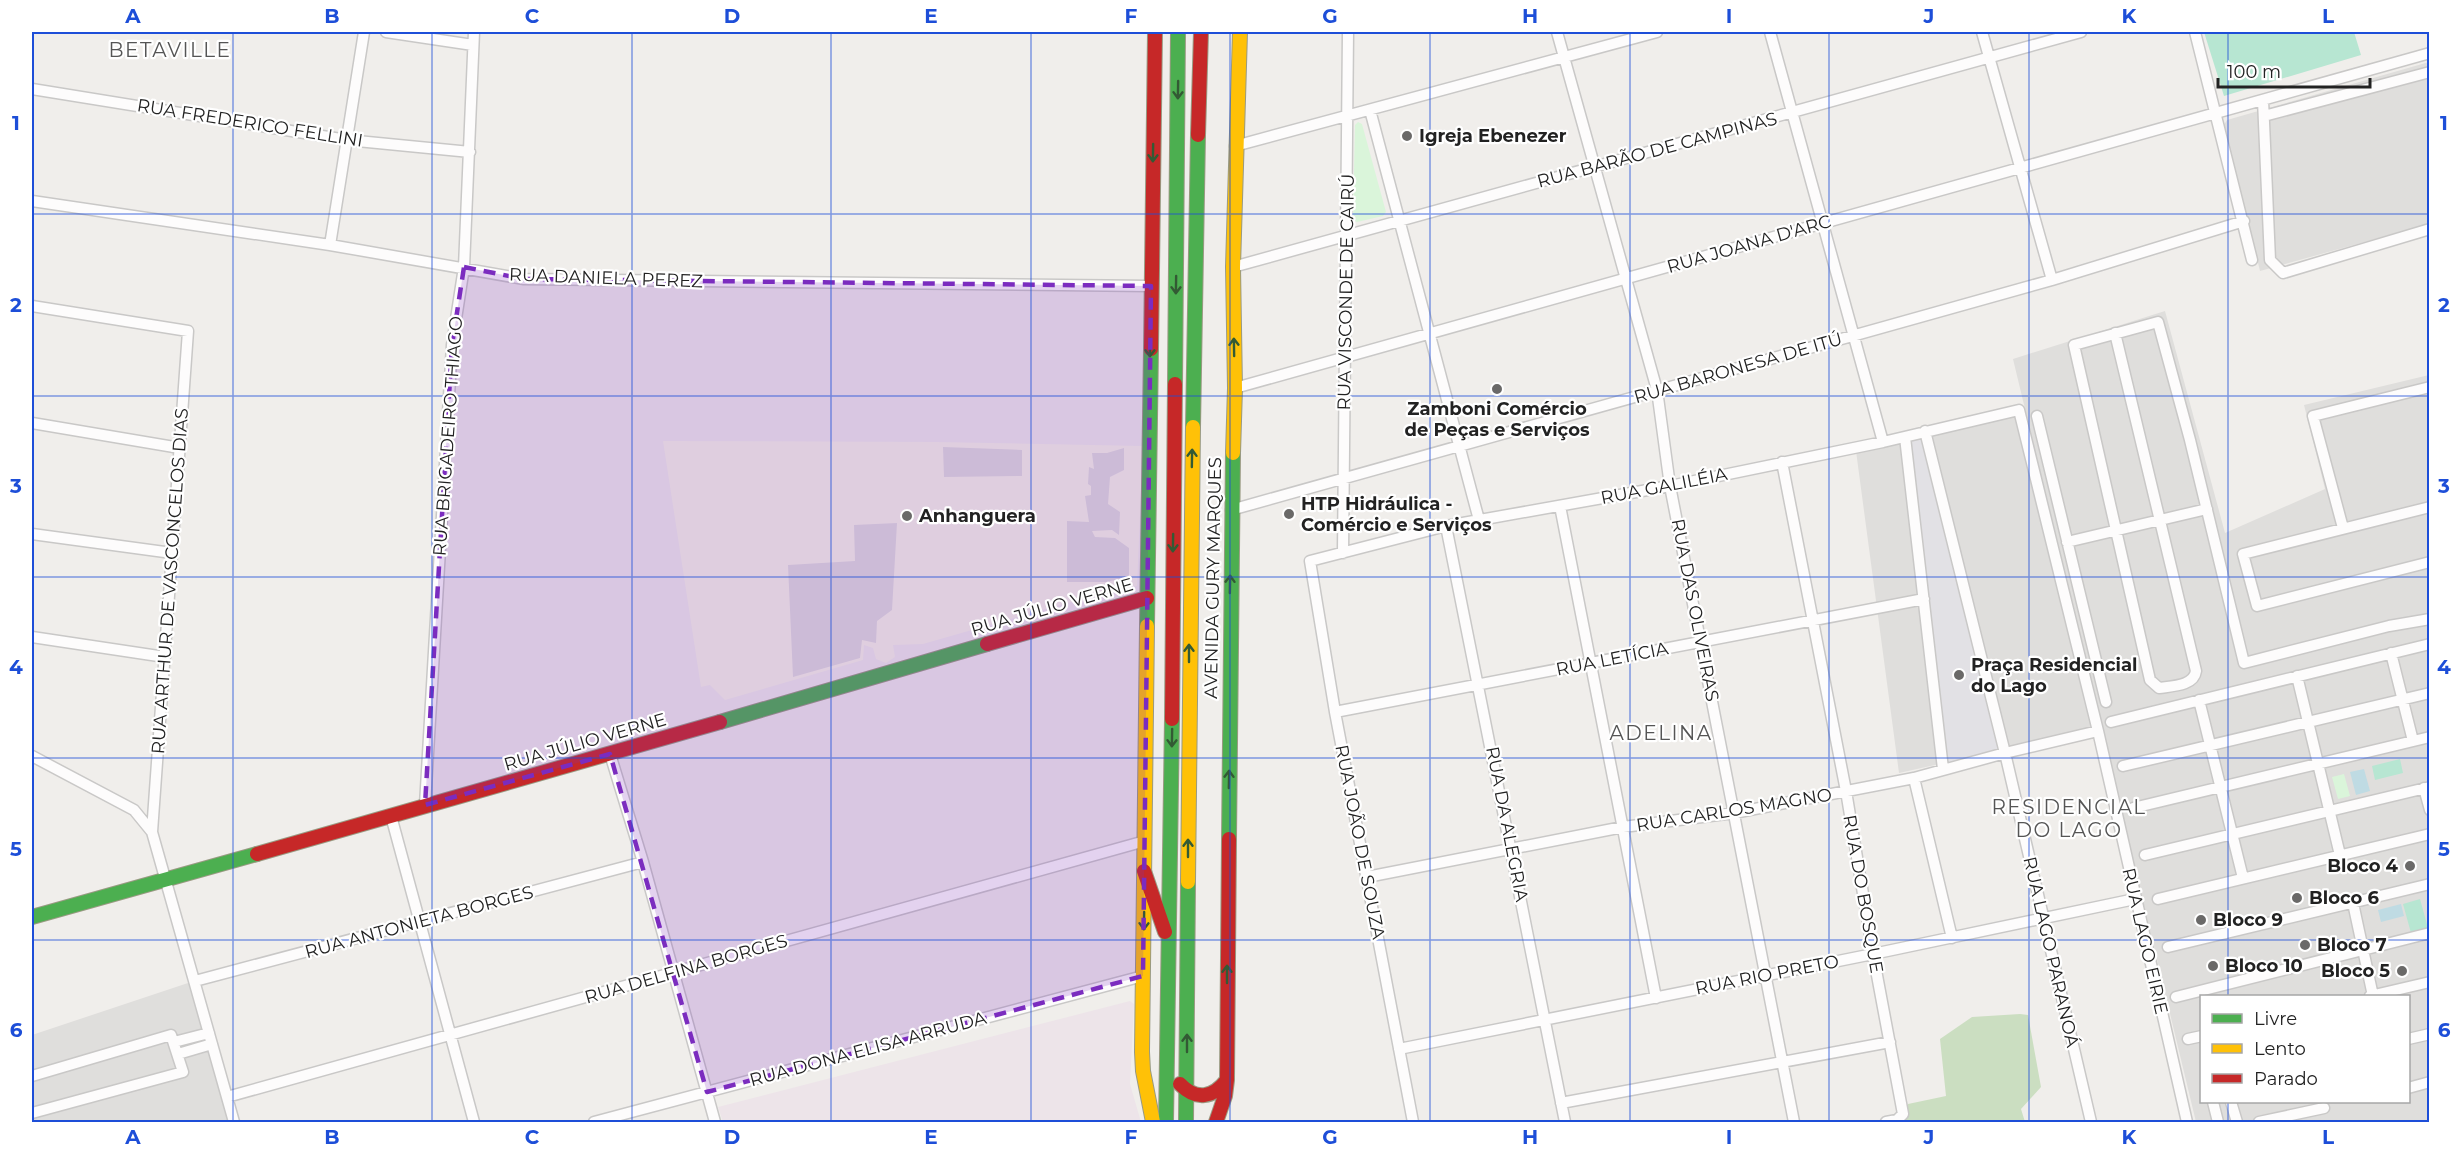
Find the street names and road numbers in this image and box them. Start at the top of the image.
street label: RUA FREDERICO FELLINI [135,94,365,152]
street label: RUA BARÃO DE CAMPINAS [1535,107,1779,193]
street label: RUA VISCONDE DE CAIRÚ [1333,174,1359,410]
street label: RUA JOANA D'ARC [1664,210,1834,278]
street label: RUA DANIELA PEREZ [509,264,704,292]
street label: RUA BRIGADEIRO THIAGO [429,315,467,557]
street label: RUA BARONESA DE ITÚ [1631,328,1845,408]
street label: RUA ARTHUR DE VASCONCELOS DIAS [147,407,193,755]
street label: AVENIDA GURY MARQUES [1200,457,1226,699]
street label: RUA GALILÉIA [1599,463,1729,509]
street label: RUA DAS OLIVEIRAS [1666,517,1724,703]
street label: RUA JÚLIO VERNE [968,573,1136,641]
street label: RUA LETÍCIA [1554,637,1670,681]
street label: RUA JÚLIO VERNE [501,708,669,776]
street label: RUA JOÃO DE SOUZA [1330,743,1390,941]
street label: RUA DA ALEGRIA [1481,744,1533,904]
street label: RUA CARLOS MAGNO [1635,784,1833,836]
street label: RUA DO BOSQUE [1838,813,1888,975]
street label: RUA LAGO PARANOÁ [2018,854,2084,1050]
street label: RUA LAGO EIRIE [2117,866,2173,1016]
street label: RUA ANTONIETA BORGES [302,881,536,963]
street label: RUA DELFINA BORGES [582,929,790,1009]
street label: RUA RIO PRETO [1693,950,1841,1000]
street label: RUA DONA ELISA ARRUDA [747,1007,989,1091]

